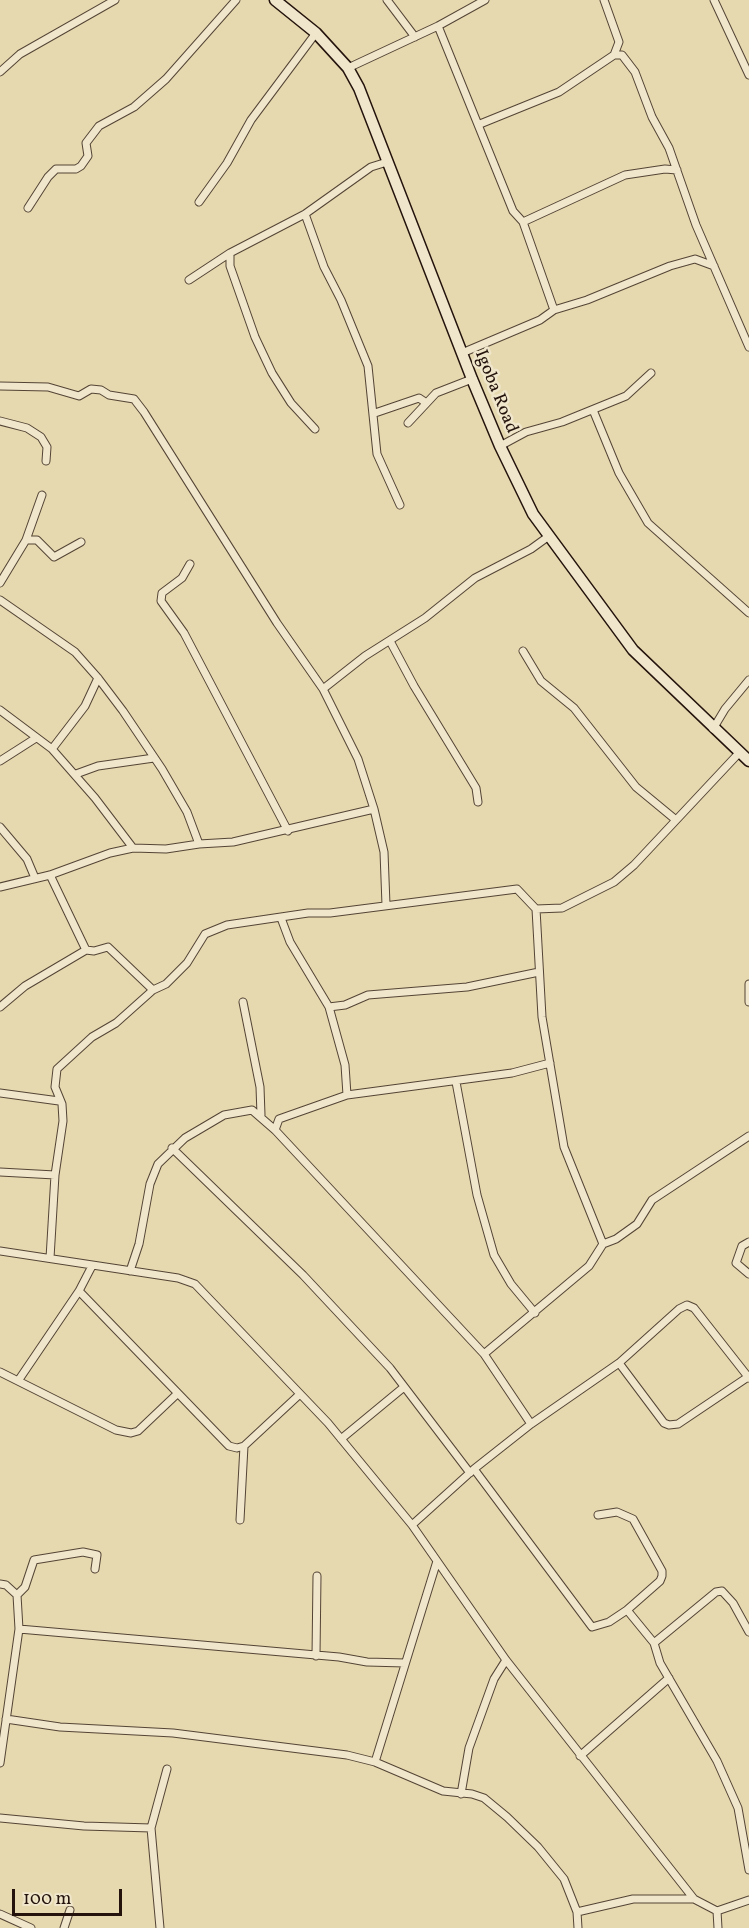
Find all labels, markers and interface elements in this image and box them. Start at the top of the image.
street label: Igoba Road [468,347,522,437]
scale bar [15,1877,124,1915]
text: 100 m [23,1887,72,1912]

